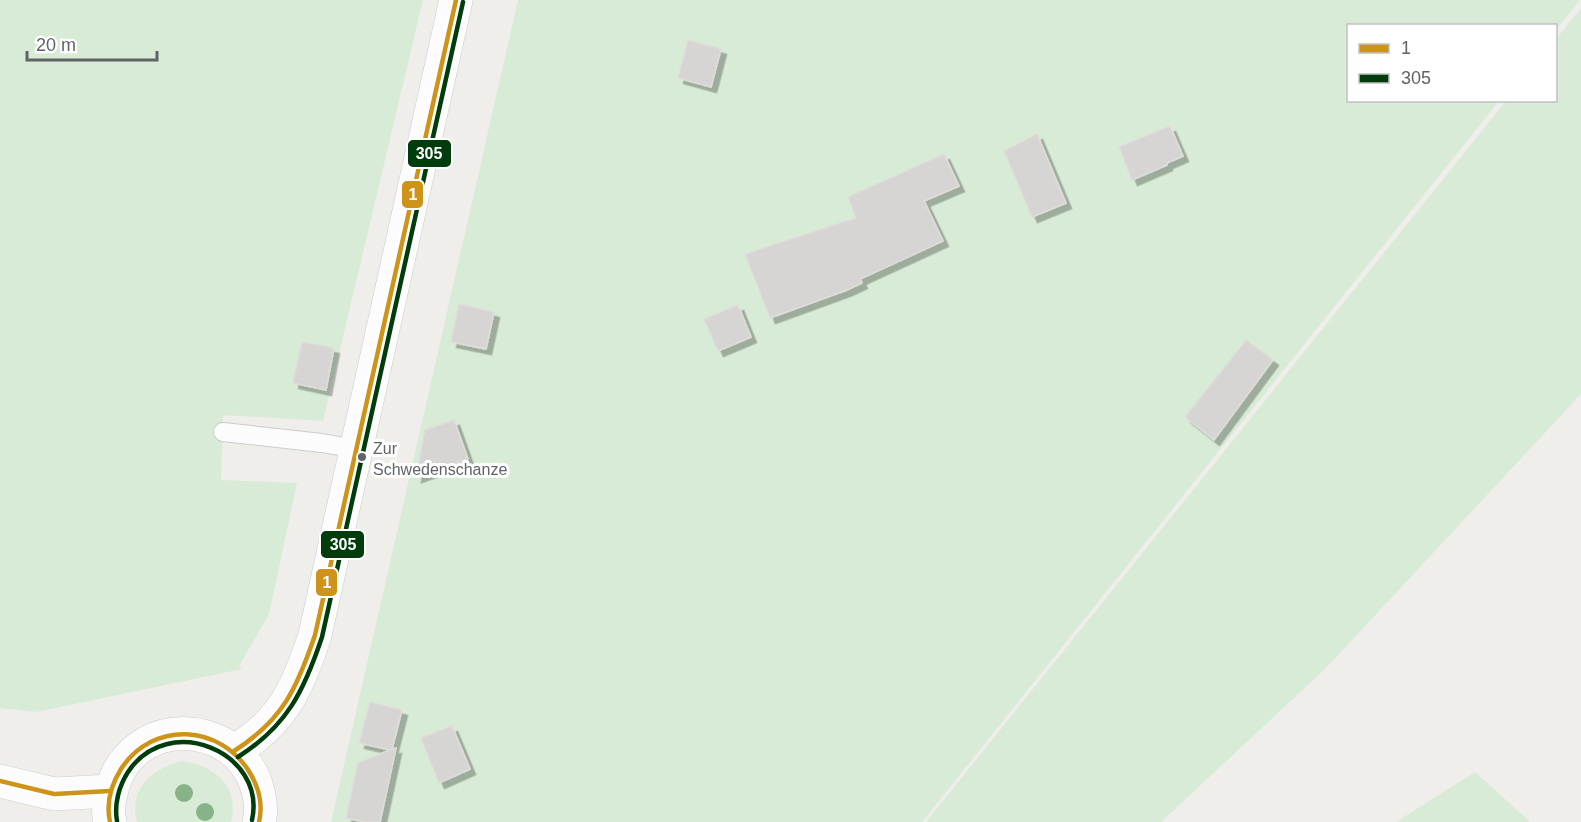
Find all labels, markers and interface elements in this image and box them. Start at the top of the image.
scale bar [27,24,158,62]
legend [1347,24,1557,102]
text: 20 m [36,35,76,55]
text: 1 [1401,38,1411,58]
text: 305 [1401,68,1431,88]
line badge: 305 [407,139,452,168]
text: 305 [416,145,442,162]
line badge: 1 [401,180,424,209]
text: 1 [409,186,418,203]
place label: Zur Schwedenschanze [373,440,507,478]
marker: Zur Schwedenschanze [356,451,368,463]
line badge: 305 [320,530,365,559]
text: 305 [330,536,356,553]
line badge: 1 [315,568,338,597]
text: 1 [323,574,332,591]

